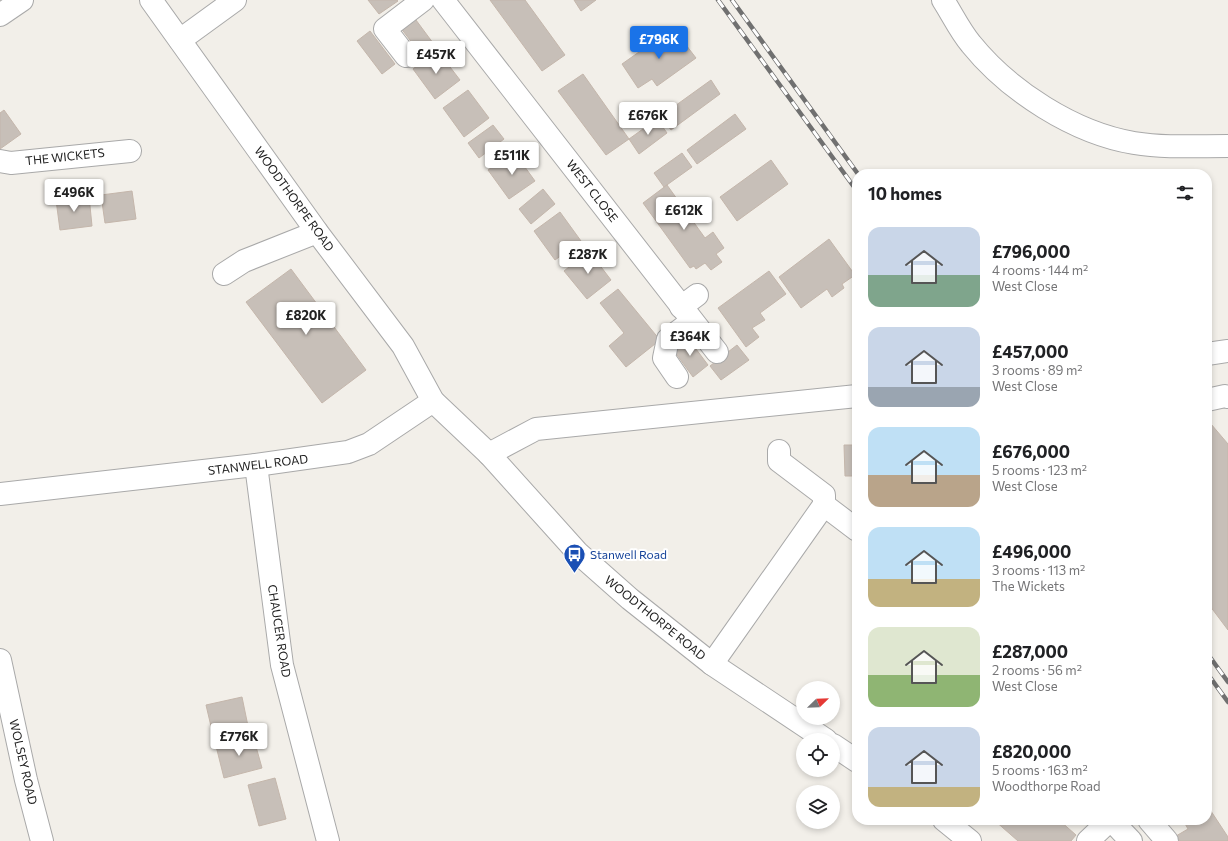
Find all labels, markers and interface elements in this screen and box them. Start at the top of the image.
pin: £796K [631,26,687,60]
text: £796K [639,31,679,47]
pin: £457K [408,41,464,75]
text: £457K [416,46,456,62]
pin: £676K [620,102,676,136]
text: £676K [628,107,668,123]
pin: £511K [484,142,540,176]
street label: WOODTHORPE ROAD [252,143,338,254]
street label: THE WICKETS [24,145,105,167]
text: £511K [494,147,530,163]
street label: WEST CLOSE [564,156,621,224]
pin: £496K [46,179,102,213]
icon: filters [1174,182,1196,204]
text: 10 homes [868,183,942,204]
text: £496K [54,184,94,200]
pin: £612K [656,197,712,231]
text: £612K [665,202,703,218]
pin: £287K [560,241,616,275]
text: £796,000 [992,241,1070,262]
icon: home [900,243,948,291]
text: £287K [568,246,608,262]
text: 4 rooms · 144 m² [992,262,1088,278]
text: West Close [992,278,1058,294]
pin: £820K [278,302,334,336]
text: £820K [286,307,326,323]
pin: £364K [662,323,718,357]
text: £364K [670,328,710,344]
text: £457,000 [992,341,1069,362]
icon: home [900,343,948,391]
text: 3 rooms · 89 m² [992,362,1083,378]
text: West Close [992,378,1058,394]
text: £676,000 [992,441,1070,462]
icon: home [900,443,948,491]
street label: STANWELL ROAD [207,451,309,477]
text: 5 rooms · 123 m² [992,462,1087,478]
text: West Close [992,478,1058,494]
text: £496,000 [992,541,1071,562]
bus stop icon: Stanwell Road [561,542,587,575]
icon: home [900,543,948,591]
place label: Stanwell Road [590,547,667,561]
text: 3 rooms · 113 m² [992,562,1085,578]
street label: WOODTHORPE ROAD [602,572,709,662]
text: The Wickets [992,578,1065,594]
street label: CHAUCER ROAD [266,583,294,679]
text: £287,000 [992,641,1068,662]
icon: home [900,643,948,691]
text: 2 rooms · 56 m² [992,662,1082,678]
text: West Close [992,678,1058,694]
north arrow [796,681,840,725]
map controls [796,681,840,829]
street label: WOLSEY ROAD [7,718,41,806]
pin: £776K [211,723,267,757]
text: £776K [219,728,259,744]
button: locate [796,733,840,777]
text: £820,000 [992,741,1071,762]
icon: home [900,743,948,791]
text: 5 rooms · 163 m² [992,762,1088,778]
text: Woodthorpe Road [992,778,1101,794]
button: layers [796,785,840,829]

